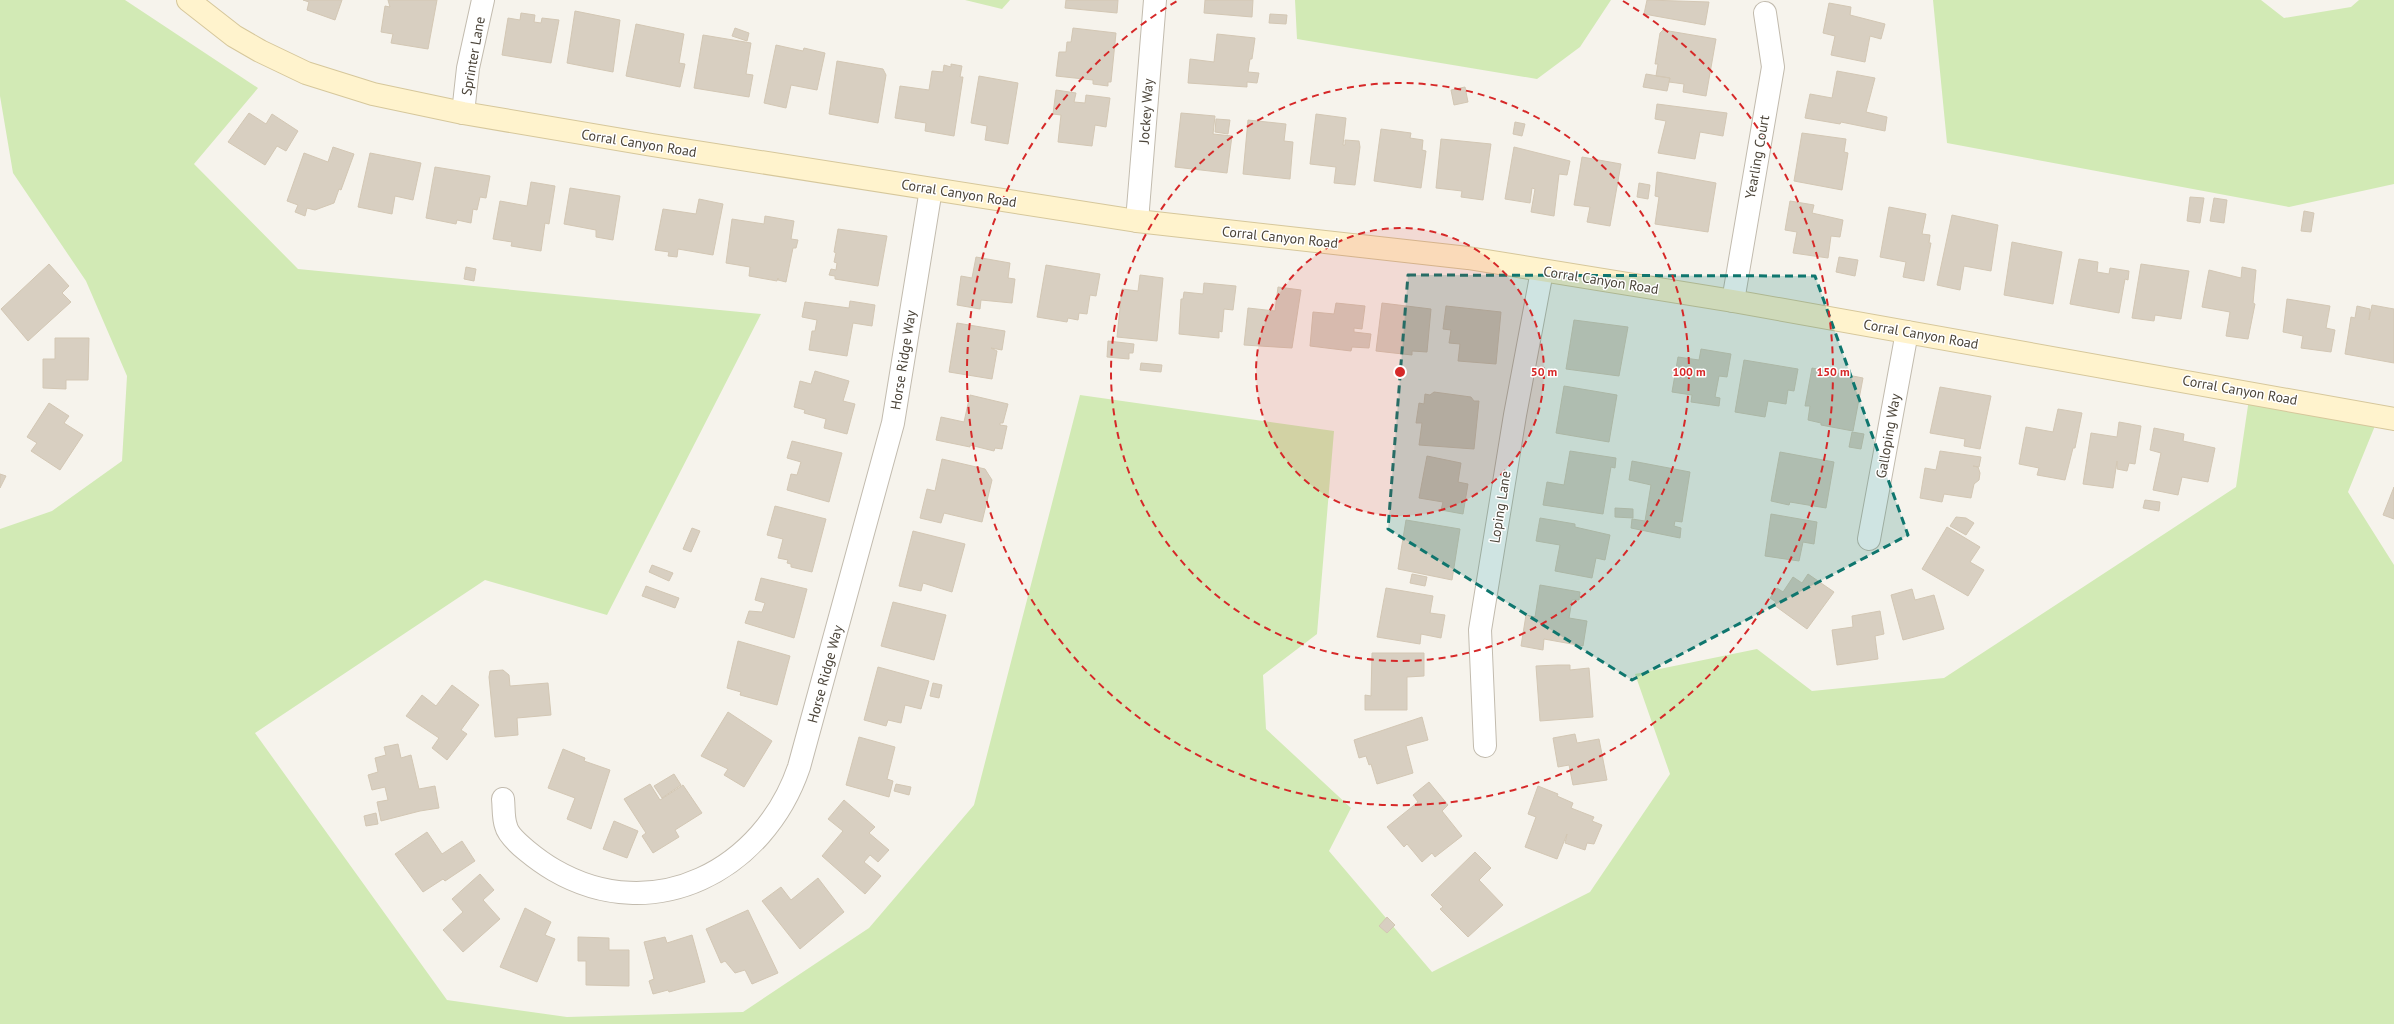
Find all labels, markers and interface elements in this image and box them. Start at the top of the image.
street label: Sprinter Lane [457,15,489,97]
street label: Jockey Way [1135,77,1157,145]
street label: Yearling Court [1741,113,1773,200]
street label: Corral Canyon Road [580,125,698,161]
street label: Corral Canyon Road [900,175,1018,211]
street label: Corral Canyon Road [1221,222,1339,252]
street label: Corral Canyon Road [1542,262,1660,298]
street label: Horse Ridge Way [886,308,920,411]
street label: Corral Canyon Road [1862,315,1980,353]
text: 50 m [1531,364,1557,379]
text: 100 m [1672,364,1706,379]
text: 150 m [1816,364,1850,379]
centre of rings [1393,365,1407,379]
street label: Corral Canyon Road [2181,371,2299,409]
street label: Galloping Way [1872,392,1904,480]
street label: Loping Lane [1485,470,1515,544]
street label: Horse Ridge Way [803,623,847,725]

